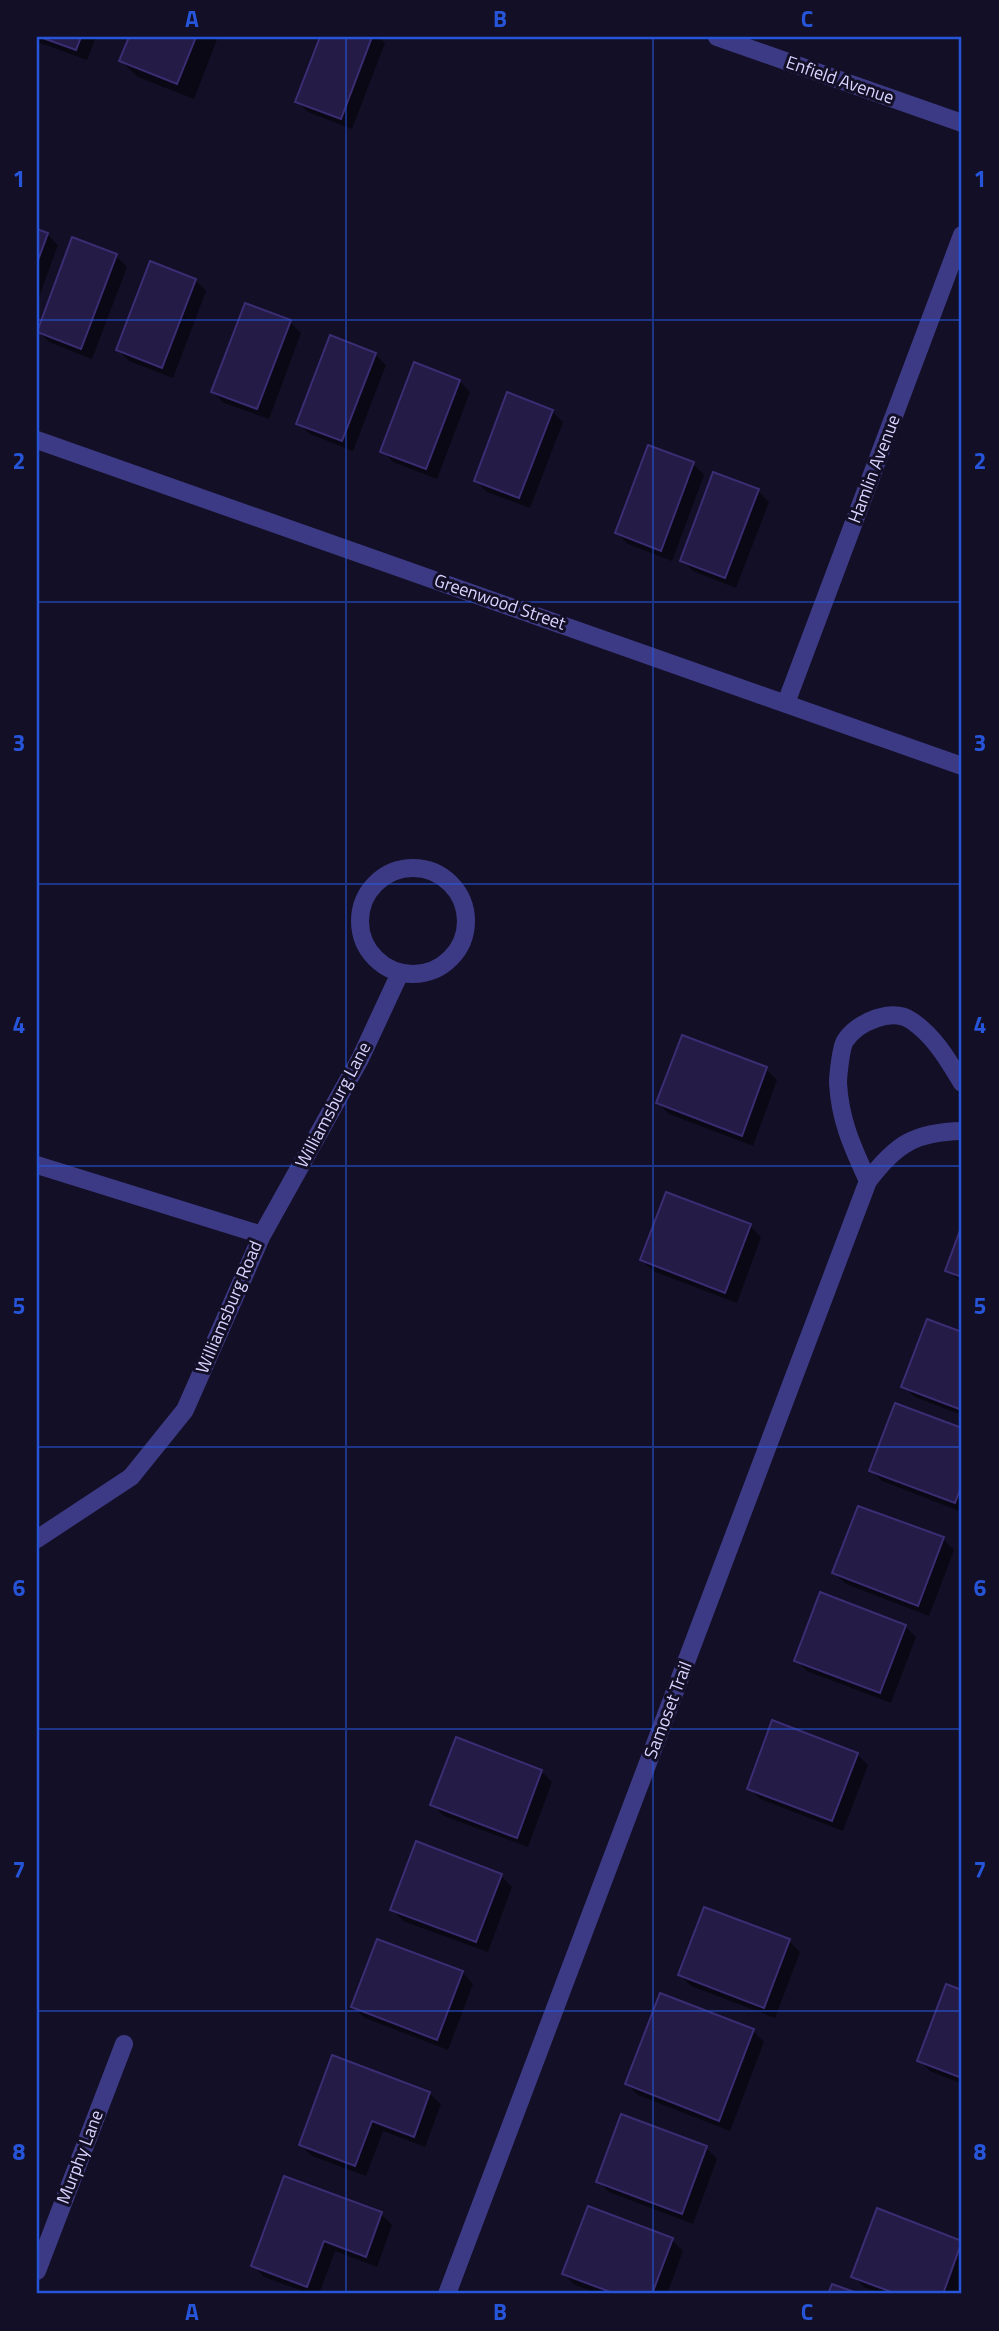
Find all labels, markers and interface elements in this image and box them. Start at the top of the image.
text: A [185,1,199,36]
text: B [493,1,507,36]
text: C [801,1,813,36]
street label: Enfield Avenue [783,48,898,111]
text: 1 [13,161,25,196]
text: 1 [974,161,986,196]
street label: Hamlin Avenue [840,411,907,527]
text: 2 [13,443,25,478]
text: 2 [974,443,986,478]
street label: Greenwood Street [431,566,570,637]
text: 3 [13,725,25,760]
text: 3 [974,725,986,760]
text: 4 [13,1007,25,1042]
text: 4 [974,1007,986,1042]
street label: Williamsburg Lane [288,1037,377,1173]
street label: Williamsburg Road [188,1236,269,1377]
text: 5 [13,1288,25,1323]
text: 5 [974,1288,986,1323]
text: 6 [13,1570,26,1605]
text: 6 [974,1570,987,1605]
street label: Samoset Trail [637,1657,698,1762]
text: 7 [13,1852,25,1887]
text: 7 [974,1852,986,1887]
street label: Murphy Lane [49,2106,110,2208]
text: 8 [13,2134,26,2169]
text: 8 [974,2134,987,2169]
text: A [185,2294,199,2329]
text: B [493,2294,507,2329]
text: C [801,2294,813,2329]

